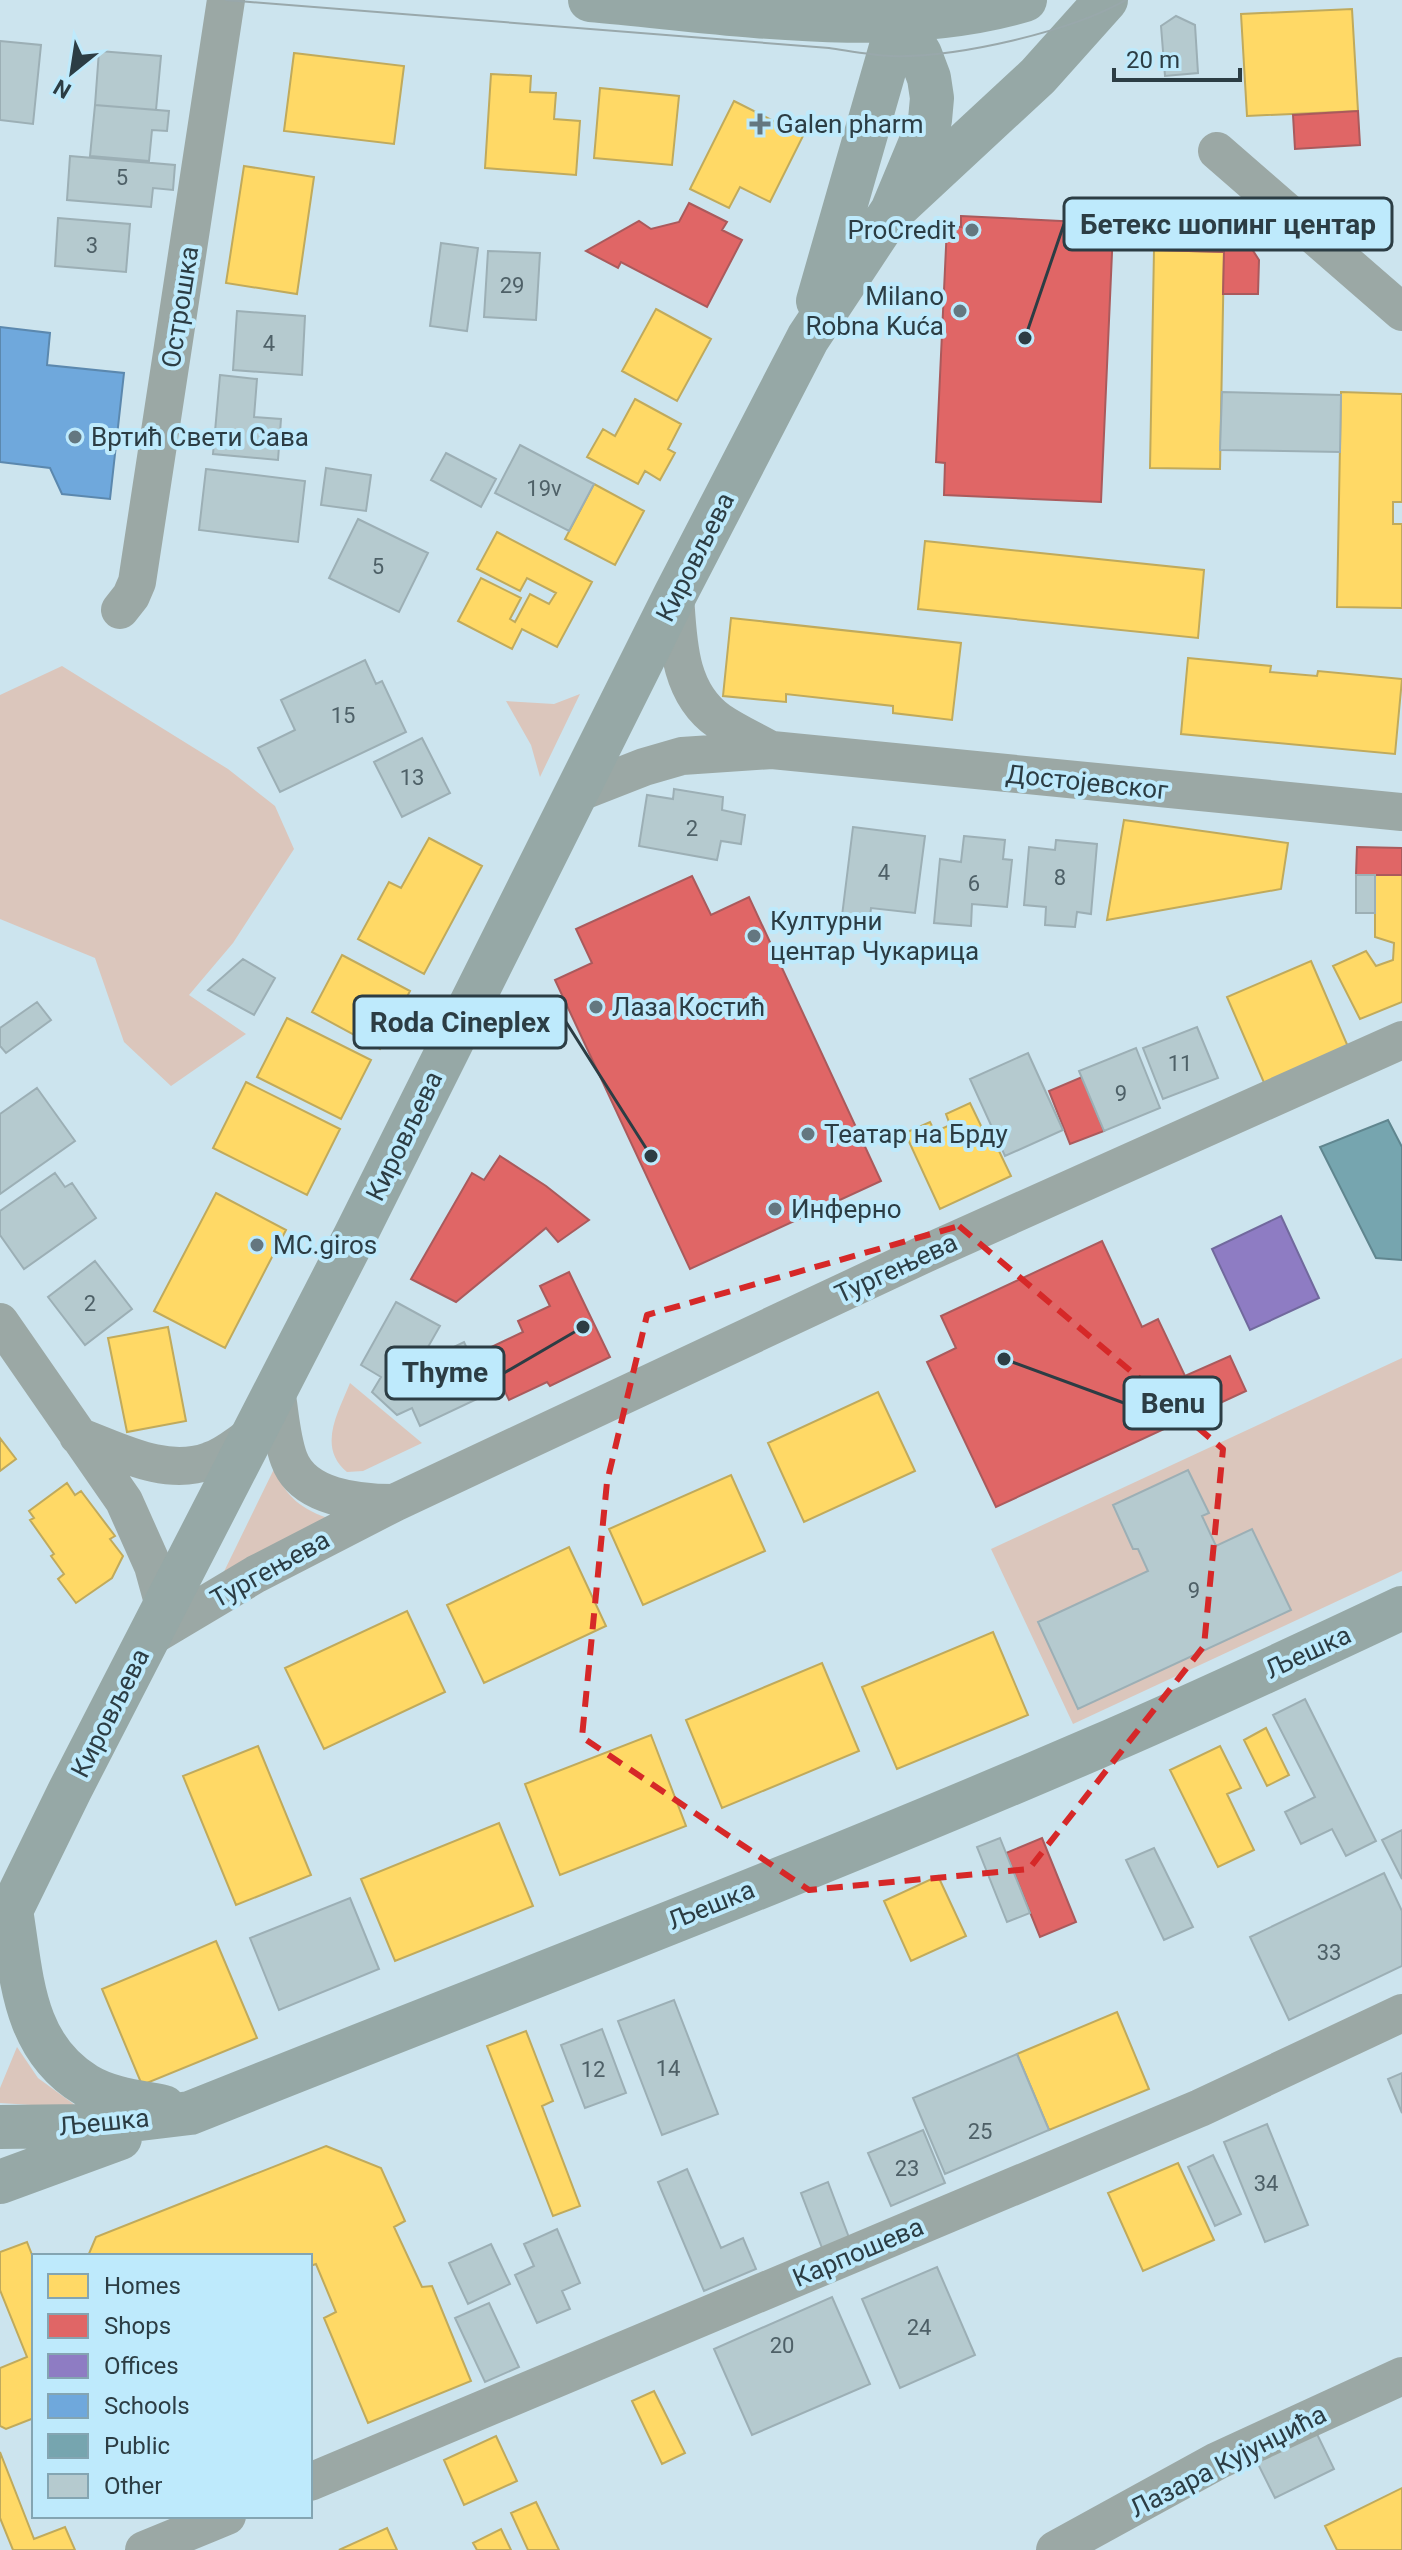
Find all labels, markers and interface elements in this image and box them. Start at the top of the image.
north arrow [32,32,112,112]
scale bar [1114,32,1240,82]
text: 20 m [1126,46,1180,74]
text: N [49,74,75,104]
place label: Galen pharm [776,109,923,139]
marker: Galen pharm [751,115,769,133]
house number: 5 [116,165,128,190]
callout: Бетекс шопинг центар [1064,198,1392,250]
text: Бетекс шопинг центар [1080,208,1376,241]
place label: ProCredit [847,215,956,245]
marker: ProCredit [963,221,981,239]
house number: 3 [86,233,98,258]
street label: Острошка [156,244,204,370]
house number: 29 [500,273,524,298]
place label: Milano Robna Kuća [805,281,944,341]
marker: Milano Robna Kuća [951,302,969,320]
house number: 4 [263,331,275,356]
place label: Вртић Свети Сава [91,422,309,452]
marker: Вртић Свети Сава [66,428,84,446]
house number: 19v [526,476,562,501]
street label: Кировљева [650,488,740,626]
house number: 5 [372,554,384,579]
house number: 15 [331,703,355,728]
street label: Достојевског [1004,759,1170,805]
house number: 13 [400,765,424,790]
house number: 2 [686,816,698,841]
house number: 4 [878,860,890,885]
house number: 8 [1054,865,1066,890]
house number: 6 [968,871,980,896]
place label: Културни центар Чукарица [770,906,979,966]
marker: Културни центар Чукарица [745,927,763,945]
place label: Лаза Костић [612,992,765,1022]
callout: Roda Cineplex [354,996,566,1048]
marker: Лаза Костић [587,998,605,1016]
text: Roda Cineplex [370,1006,551,1039]
house number: 11 [1168,1051,1192,1076]
street label: Кировљева [360,1066,448,1206]
house number: 9 [1115,1081,1127,1106]
place label: Театар на Брду [824,1119,1008,1149]
marker: Театар на Брду [799,1125,817,1143]
place label: Инферно [791,1194,902,1224]
marker: Инферно [766,1200,784,1218]
street label: Тургењева [830,1227,962,1309]
place label: MC.giros [273,1230,377,1260]
marker: MC.giros [248,1236,266,1254]
house number: 2 [84,1291,96,1316]
callout: Thyme [386,1347,504,1399]
text: Thyme [402,1356,488,1389]
callout: Benu [1124,1377,1221,1429]
text: Benu [1141,1387,1205,1420]
street label: Тургењева [205,1524,335,1614]
house number: 9 [1188,1578,1200,1603]
street label: Љешка [1260,1619,1356,1685]
street label: Кировљева [65,1644,155,1782]
street label: Љешка [663,1874,759,1936]
house number: 33 [1317,1940,1341,1965]
house number: 14 [656,2056,680,2081]
house number: 12 [581,2057,605,2082]
street label: Љешка [57,2102,151,2142]
house number: 25 [968,2119,992,2144]
house number: 23 [895,2156,919,2181]
house number: 34 [1254,2171,1278,2196]
street label: Карпошева [788,2211,928,2293]
legend [32,2254,312,2518]
text: Homes [104,2272,181,2300]
text: Shops [104,2312,171,2340]
house number: 24 [907,2315,931,2340]
house number: 20 [770,2333,794,2358]
text: Offices [104,2352,179,2380]
text: Schools [104,2392,190,2420]
street label: Лазара Кујунџића [1125,2399,1331,2523]
text: Public [104,2432,170,2460]
text: Other [104,2472,162,2500]

